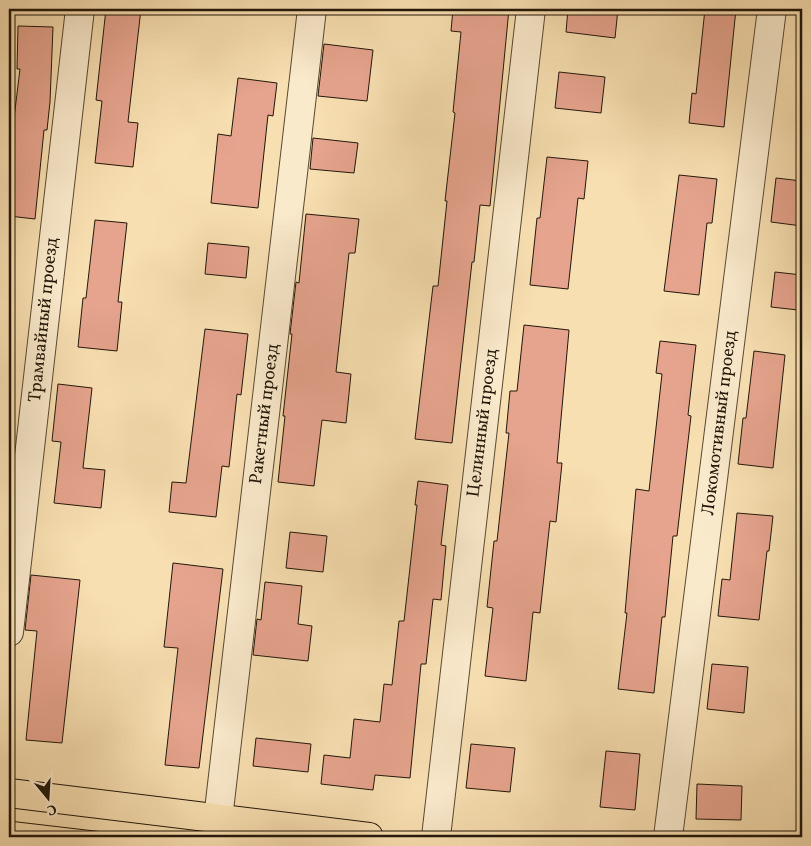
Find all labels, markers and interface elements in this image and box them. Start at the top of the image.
street label: Трамвайный проезд [23,236,65,404]
street label: Локомотивный проезд [696,329,744,517]
street label: Ракетный проезд [244,342,286,486]
street label: Целинный проезд [461,347,505,499]
north arrow [22,774,72,824]
text: С [44,799,59,819]

